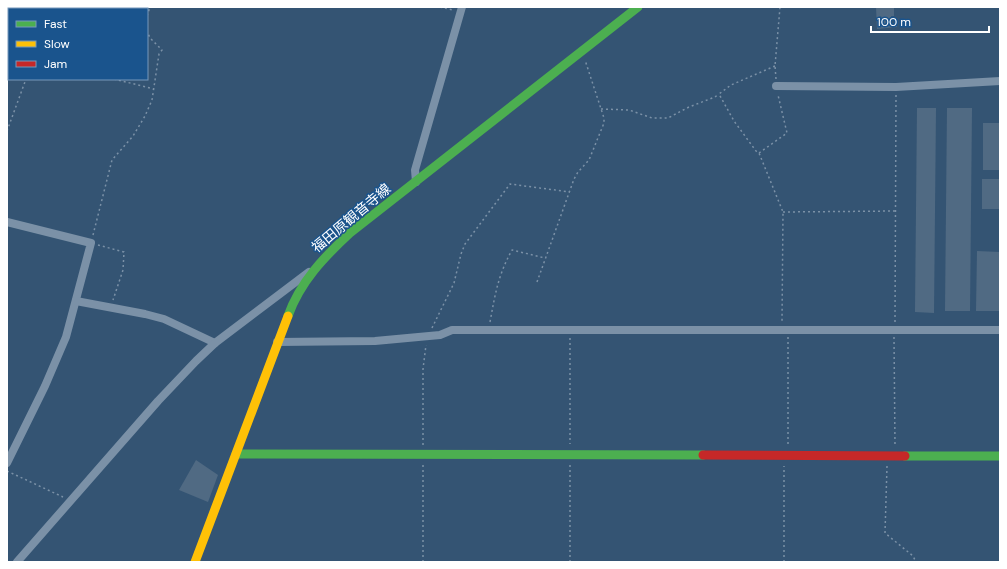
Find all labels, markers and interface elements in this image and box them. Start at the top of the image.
legend [8,8,148,80]
scale bar [871,8,989,34]
text: 100 m [877,14,911,30]
text: Fast [44,16,67,32]
text: Slow [44,36,70,52]
text: Jam [44,56,67,72]
street label: 福田原観音寺線 [308,180,394,256]

